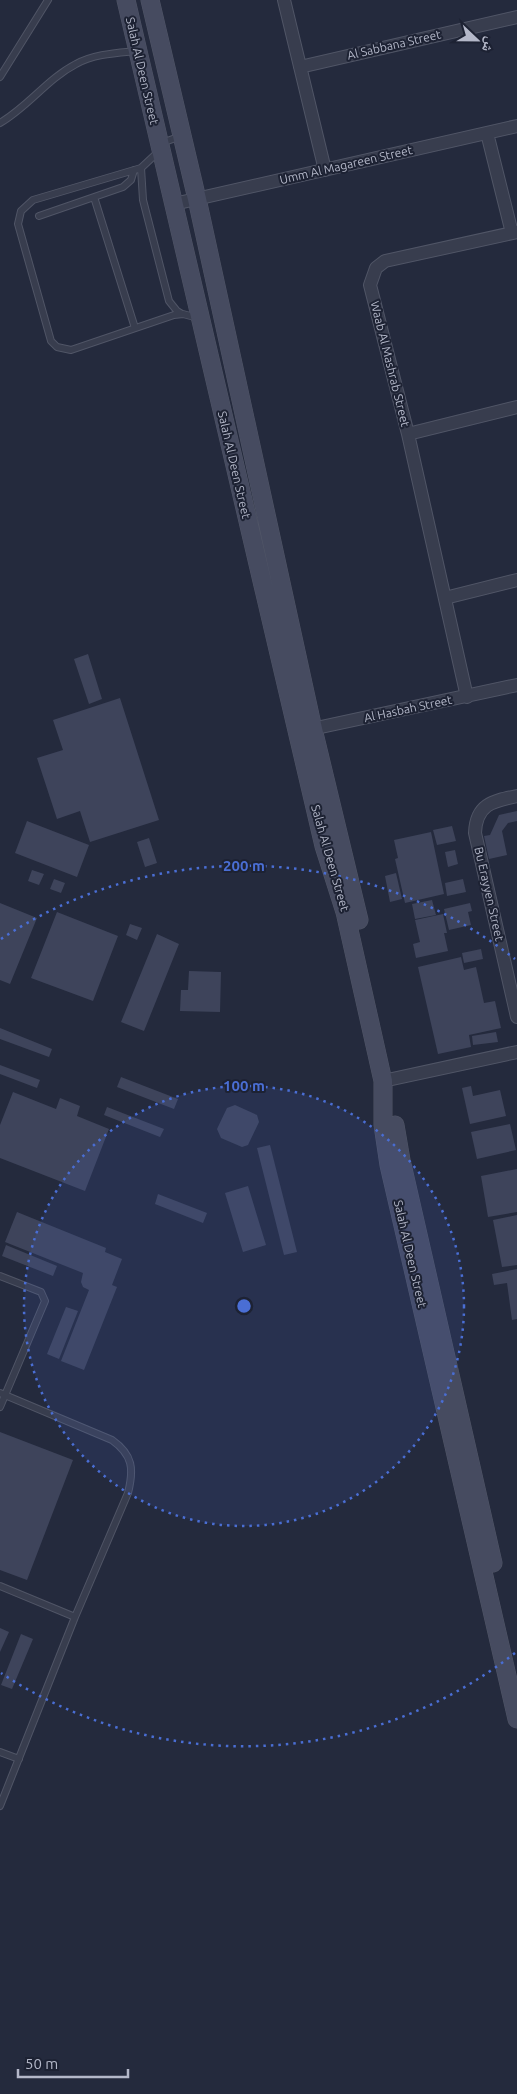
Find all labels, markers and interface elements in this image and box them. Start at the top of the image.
north arrow [452,15,502,65]
street label: Salah Al Deen Street [124,16,161,126]
street label: Al Sabbana Street [346,27,442,62]
text: ش [478,35,499,55]
street label: Umm Al Magareen Street [278,143,414,186]
street label: Waab Al Mashrab Street [369,300,412,428]
street label: Salah Al Deen Street [216,410,253,520]
street label: Al Hasbah Street [363,693,453,724]
street label: Salah Al Deen Street [309,803,352,913]
street label: Bu Erayyen Street [472,846,507,942]
text: 200 m [223,857,265,874]
text: 100 m [223,1077,265,1094]
street label: Salah Al Deen Street [392,1199,429,1309]
centre of rings [235,1297,253,1315]
scale bar [18,2046,128,2078]
text: 50 m [25,2055,58,2072]

